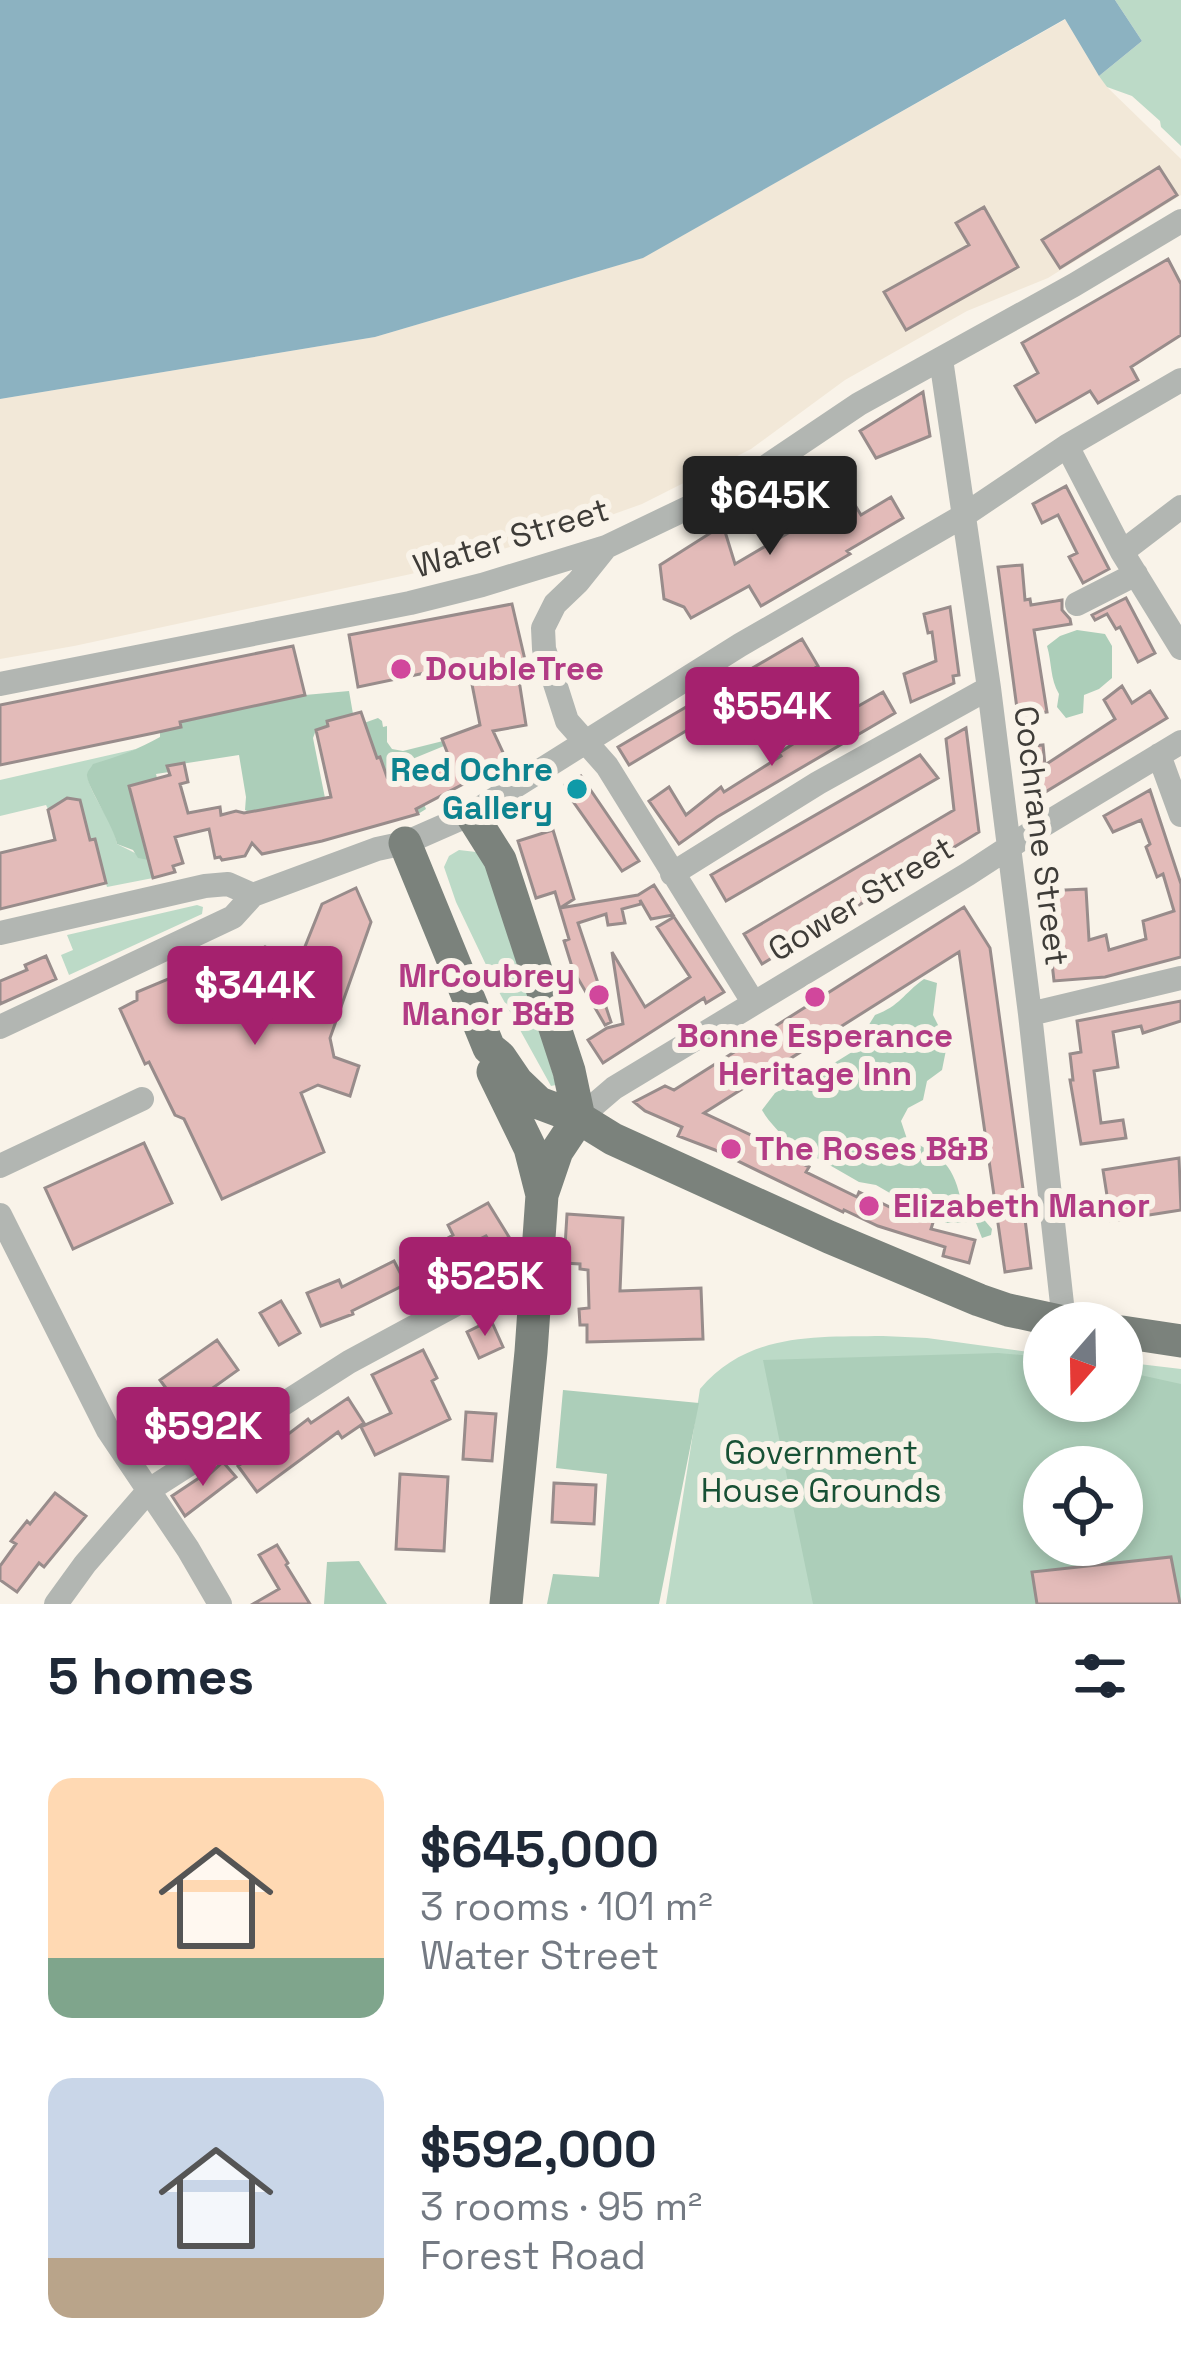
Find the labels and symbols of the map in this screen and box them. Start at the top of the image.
pin: $645K [686,456,854,558]
street label: Water Street [408,488,614,588]
place label: DoubleTree [425,648,604,690]
marker: DoubleTree [388,656,414,682]
pin: $554K [688,667,856,769]
street label: Cochrane Street [1004,704,1078,968]
place label: Red Ochre Gallery [390,749,553,829]
marker: Red Ochre Gallery [564,776,590,802]
street label: Gower Street [760,827,962,971]
pin: $344K [171,946,339,1048]
place label: MrCoubrey Manor B&B [398,955,575,1035]
marker: MrCoubrey Manor B&B [586,982,612,1008]
marker: Bonne Esperance Heritage Inn [802,984,828,1010]
place label: Bonne Esperance Heritage Inn [677,1015,953,1095]
place label: The Roses B&B [755,1128,989,1170]
marker: The Roses B&B [718,1136,744,1162]
place label: Elizabeth Manor [893,1185,1150,1227]
marker: Elizabeth Manor [856,1193,882,1219]
pin: $525K [401,1237,569,1339]
north arrow [1023,1302,1143,1422]
pin: $592K [119,1387,287,1489]
park label: Government House Grounds [701,1432,941,1512]

